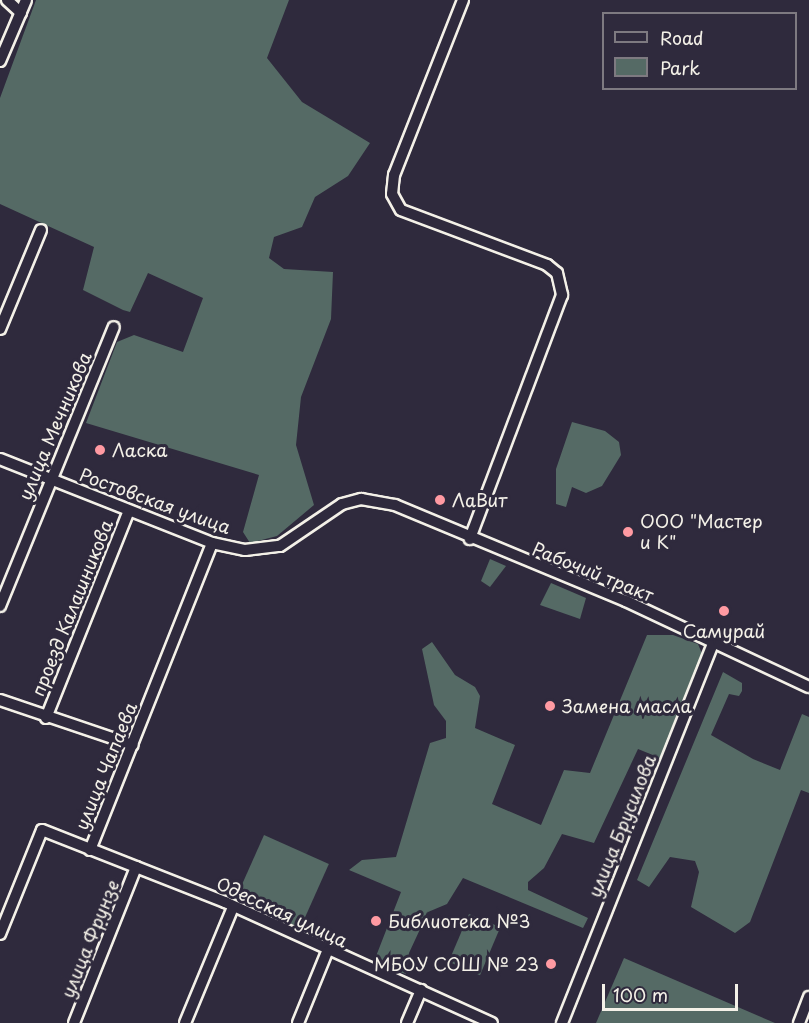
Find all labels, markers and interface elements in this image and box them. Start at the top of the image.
legend [602,12,797,90]
text: Road [660,24,704,51]
text: Park [660,54,700,81]
street label: улица Мечникова [14,348,96,504]
place label: Ласка [112,439,167,461]
marker: Ласка [93,443,107,457]
street label: Ростовская улица [76,463,234,539]
place label: ЛаВит [452,489,507,511]
marker: ЛаВит [433,493,447,507]
place label: ООО "Мастер и К" [640,511,762,554]
street label: проезд Калашникова [27,516,117,700]
marker: ООО "Мастер и К" [621,525,635,539]
street label: Рабочий тракт [530,538,656,606]
marker: Самурай [717,604,731,618]
place label: Самурай [683,620,765,642]
place label: Замена масла [562,695,692,717]
street label: улица Чапаева [70,699,142,833]
marker: Замена масла [543,699,557,713]
street label: улица Брусилова [583,751,661,901]
street label: Одесская улица [213,872,351,952]
street label: улица Фрунзе [56,877,124,1001]
place label: Библиотека №3 [388,910,530,932]
marker: Библиотека №3 [369,914,383,928]
place label: МБОУ СОШ № 23 [371,953,539,975]
marker: МБОУ СОШ № 23 [544,957,558,971]
scale bar [605,972,742,1010]
text: 100 m [613,981,668,1008]

